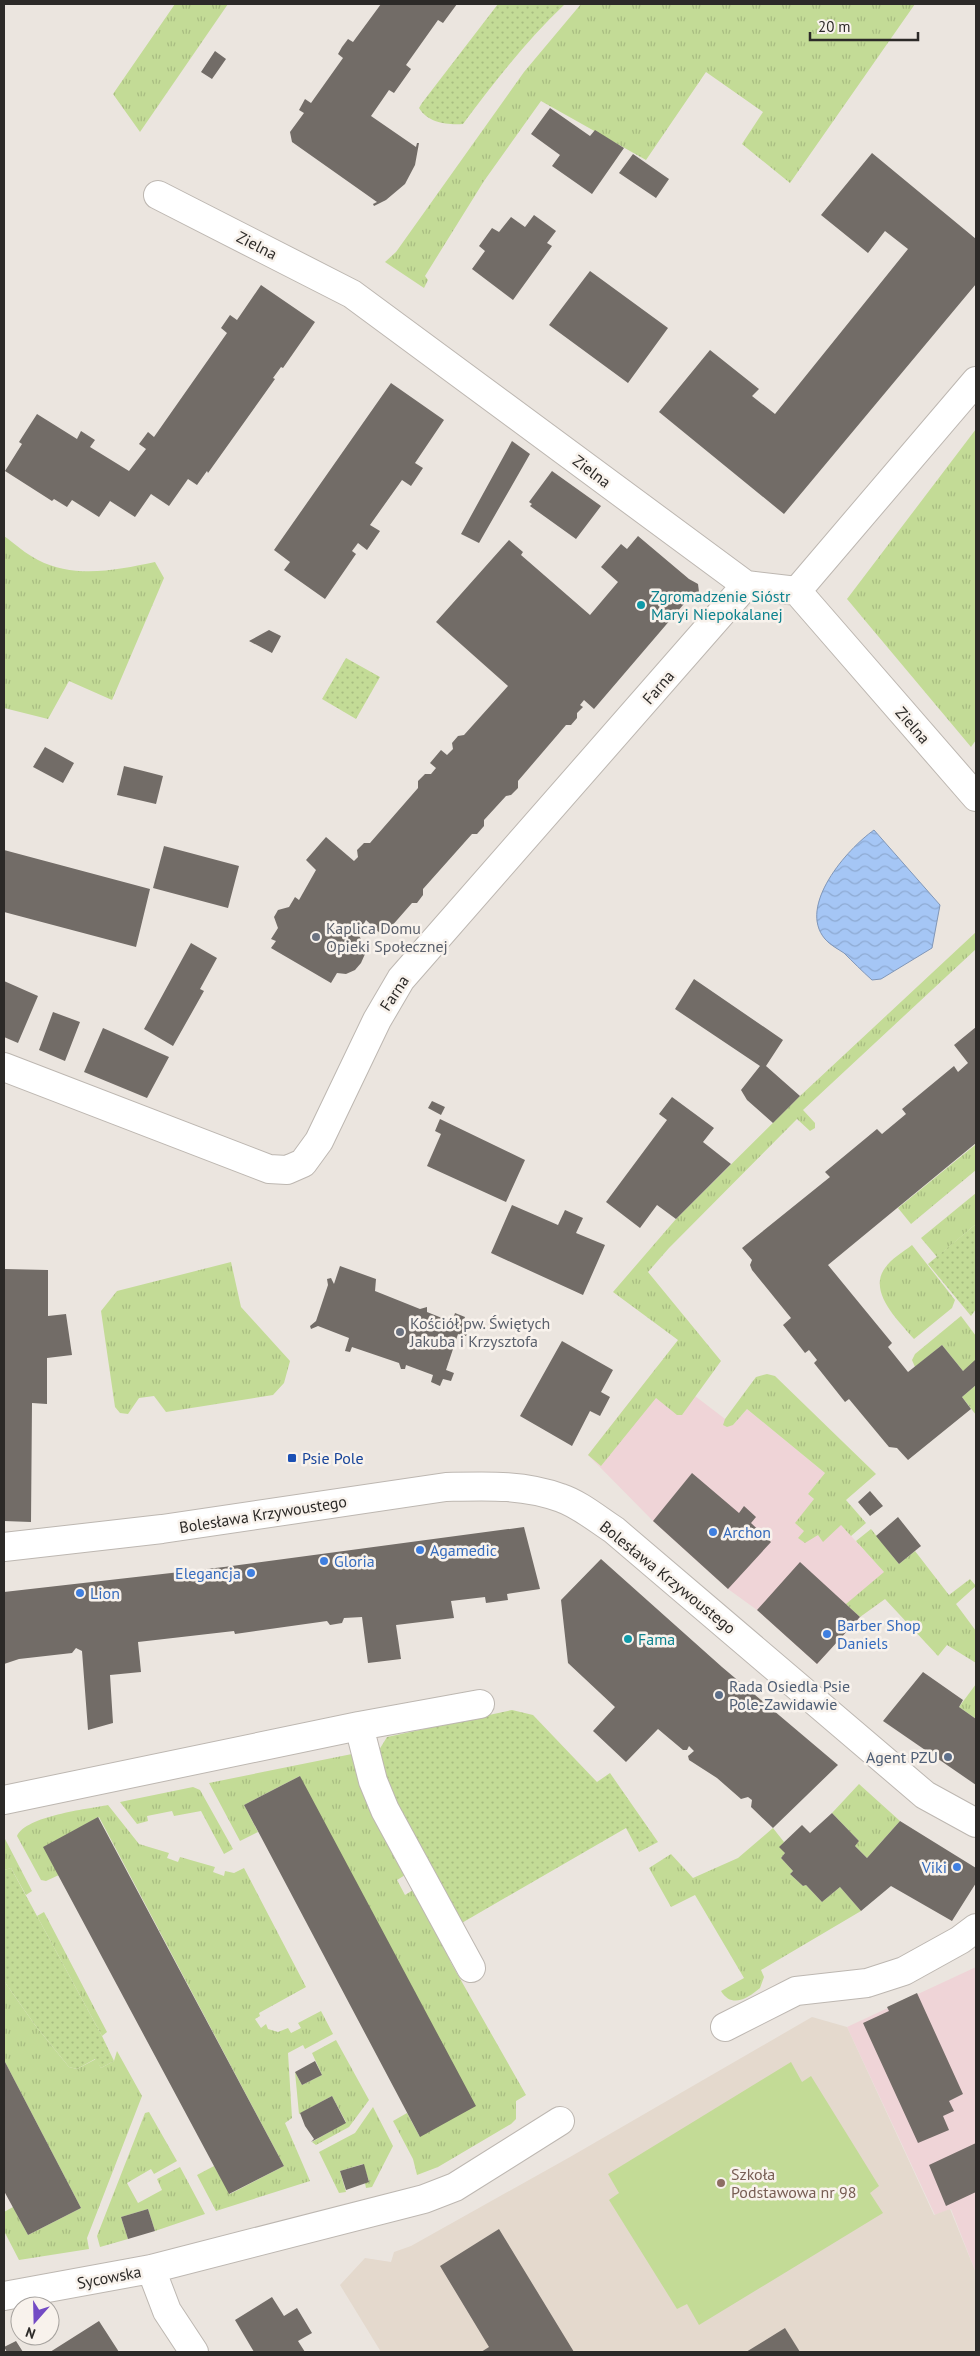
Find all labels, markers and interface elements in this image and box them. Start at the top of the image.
scale bar [810,10,918,42]
text: 20 m [818,17,851,36]
street label: Zielna [234,226,280,264]
street label: Zielna [569,450,615,492]
place label: Zgromadzenie Sióstr Maryi Niepokalanej [651,586,791,624]
marker: Zgromadzenie Sióstr Maryi Niepokalanej [635,599,647,611]
street label: Farna [638,666,678,708]
street label: Zielna [892,702,934,748]
place label: Kaplica Domu Opieki Społecznej [326,918,448,956]
marker: Kaplica Domu Opieki Społecznej [310,931,322,943]
street label: Farna [375,971,413,1015]
place label: Kościół pw. Świętych Jakuba i Krzysztofa [409,1313,550,1351]
marker: Kościół pw. Świętych Jakuba i Krzysztofa [394,1326,406,1338]
place label: Psie Pole [302,1448,364,1468]
marker: Psie Pole [286,1452,298,1464]
street label: Bolesława Krzywoustego [178,1491,348,1537]
street label: Bolesława Krzywoustego [596,1516,740,1638]
place label: Archon [723,1522,771,1542]
marker: Archon [707,1526,719,1538]
place label: Agamedic [430,1540,497,1560]
marker: Agamedic [414,1544,426,1556]
place label: Gloria [334,1551,375,1571]
marker: Gloria [318,1555,330,1567]
place label: Elegancja [175,1563,241,1583]
marker: Elegancja [245,1567,257,1579]
place label: Lion [90,1583,120,1603]
marker: Lion [74,1587,86,1599]
place label: Barber Shop Daniels [837,1615,921,1653]
marker: Barber Shop Daniels [821,1628,833,1640]
place label: Fama [638,1629,675,1649]
marker: Fama [622,1633,634,1645]
place label: Rada Osiedla Psie Pole-Zawidawie [729,1676,850,1714]
marker: Rada Osiedla Psie Pole-Zawidawie [713,1689,725,1701]
place label: Agent PZU [866,1747,938,1767]
marker: Agent PZU [942,1751,954,1763]
place label: Viki [921,1857,947,1877]
marker: Viki [951,1861,963,1873]
place label: Szkoła Podstawowa nr 98 [731,2164,857,2202]
marker: Szkoła Podstawowa nr 98 [715,2177,727,2189]
street label: Sycowska [75,2261,143,2293]
north arrow [10,2296,60,2346]
text: N [23,2323,38,2343]

